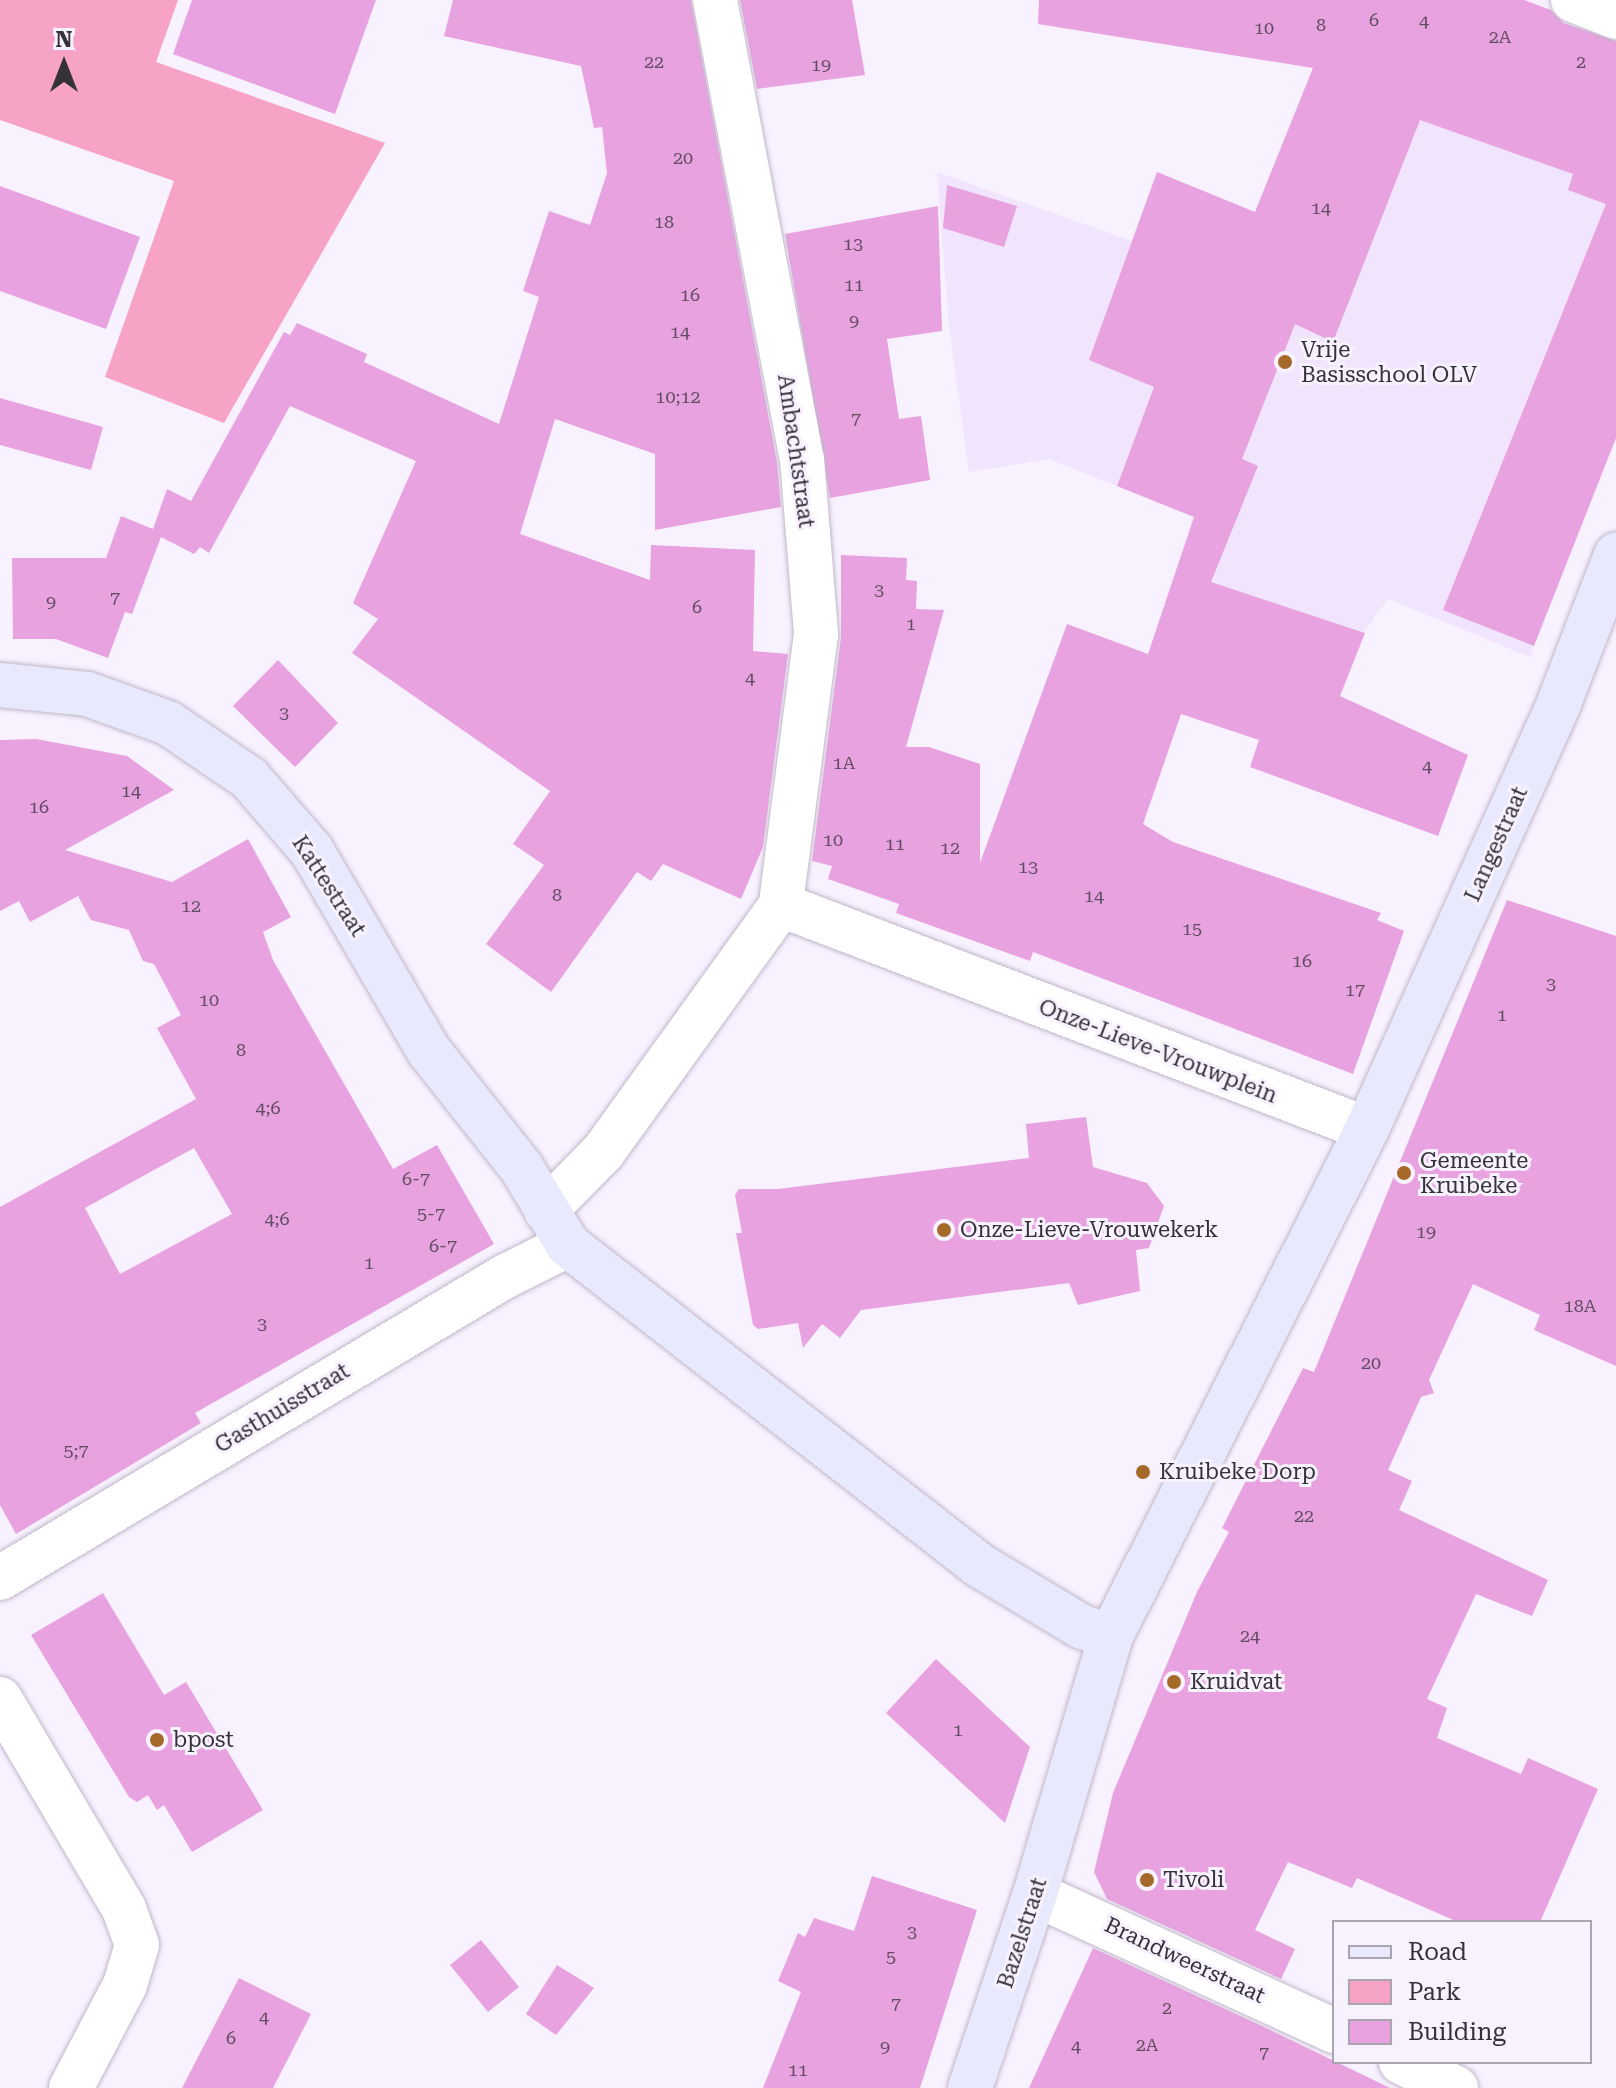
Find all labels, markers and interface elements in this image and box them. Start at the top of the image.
house number: 6 [1369,9,1379,31]
house number: 4 [1419,10,1429,32]
house number: 8 [1316,14,1326,36]
house number: 10 [1254,17,1274,39]
north arrow [24,24,104,104]
house number: 2A [1489,26,1511,48]
text: N [56,27,72,52]
house number: 22 [644,51,664,73]
house number: 2 [1576,51,1586,73]
house number: 19 [811,54,831,76]
house number: 20 [673,147,693,169]
house number: 14 [1311,197,1331,219]
house number: 18 [654,211,674,233]
house number: 13 [843,233,863,255]
house number: 11 [844,274,864,296]
house number: 16 [680,284,700,306]
house number: 9 [849,310,859,332]
house number: 14 [670,321,690,343]
place label: Vrije Basisschool OLV [1301,336,1477,388]
marker: Vrije Basisschool OLV [1276,353,1294,371]
street label: Ambachtstraat [772,373,820,529]
house number: 10;12 [655,386,701,408]
house number: 7 [851,408,861,430]
house number: 3 [874,579,884,601]
house number: 7 [110,587,120,609]
house number: 9 [46,591,56,613]
house number: 6 [692,596,702,618]
house number: 1 [906,613,916,635]
house number: 4 [745,667,755,689]
house number: 3 [279,702,289,724]
house number: 1A [833,752,855,774]
house number: 4 [1422,755,1432,777]
house number: 14 [121,780,141,802]
street label: Langestraat [1459,782,1533,906]
house number: 16 [29,796,49,818]
house number: 10 [823,829,843,851]
street label: Kattestraat [287,831,371,941]
house number: 11 [885,833,905,855]
house number: 12 [940,837,960,859]
house number: 13 [1018,856,1038,878]
house number: 8 [552,884,562,906]
house number: 14 [1084,885,1104,907]
house number: 12 [181,895,201,917]
house number: 15 [1182,918,1202,940]
house number: 16 [1292,950,1312,972]
house number: 3 [1546,973,1556,995]
house number: 17 [1345,979,1365,1001]
house number: 10 [199,989,219,1011]
street label: Onze-Lieve-Vrouwplein [1035,993,1281,1109]
house number: 1 [1497,1004,1507,1026]
house number: 8 [236,1039,246,1061]
house number: 4;6 [255,1097,281,1119]
place label: Gemeente Kruibeke [1420,1147,1528,1198]
marker: Gemeente Kruibeke [1395,1164,1413,1182]
house number: 6-7 [402,1168,430,1190]
house number: 5-7 [417,1203,445,1225]
house number: 4;6 [264,1208,290,1230]
place label: Onze-Lieve-Vrouwekerk [960,1217,1218,1243]
marker: Onze-Lieve-Vrouwekerk [935,1221,953,1239]
house number: 19 [1416,1221,1436,1243]
house number: 6-7 [429,1235,457,1257]
house number: 1 [364,1252,374,1274]
house number: 18A [1564,1295,1596,1317]
house number: 3 [257,1313,267,1335]
house number: 20 [1361,1352,1381,1374]
street label: Gasthuisstraat [210,1357,354,1459]
house number: 5;7 [63,1440,89,1462]
place label: Kruibeke Dorp [1159,1459,1316,1485]
marker: Kruibeke Dorp [1134,1463,1152,1481]
house number: 22 [1294,1505,1314,1527]
house number: 24 [1240,1625,1260,1647]
place label: Kruidvat [1190,1669,1282,1695]
marker: Kruidvat [1165,1673,1183,1691]
house number: 1 [953,1719,963,1741]
place label: bpost [173,1727,234,1753]
marker: bpost [148,1731,166,1749]
place label: Tivoli [1163,1867,1224,1893]
marker: Tivoli [1138,1871,1156,1889]
street label: Bazelstraat [992,1874,1052,1992]
street label: Brandweerstraat [1101,1911,1269,2009]
legend [1332,1920,1592,2064]
house number: 3 [907,1921,917,1943]
text: Road [1408,1938,1467,1966]
house number: 5 [886,1946,896,1968]
text: Park [1408,1978,1461,2006]
house number: 7 [891,1993,901,2015]
house number: 2 [1162,1997,1172,2019]
house number: 4 [259,2006,269,2028]
text: Building [1408,2018,1506,2046]
house number: 6 [226,2027,236,2049]
house number: 2A [1136,2034,1158,2056]
house number: 4 [1071,2035,1081,2057]
house number: 9 [880,2036,890,2058]
house number: 7 [1259,2042,1269,2064]
house number: 11 [788,2059,808,2081]

